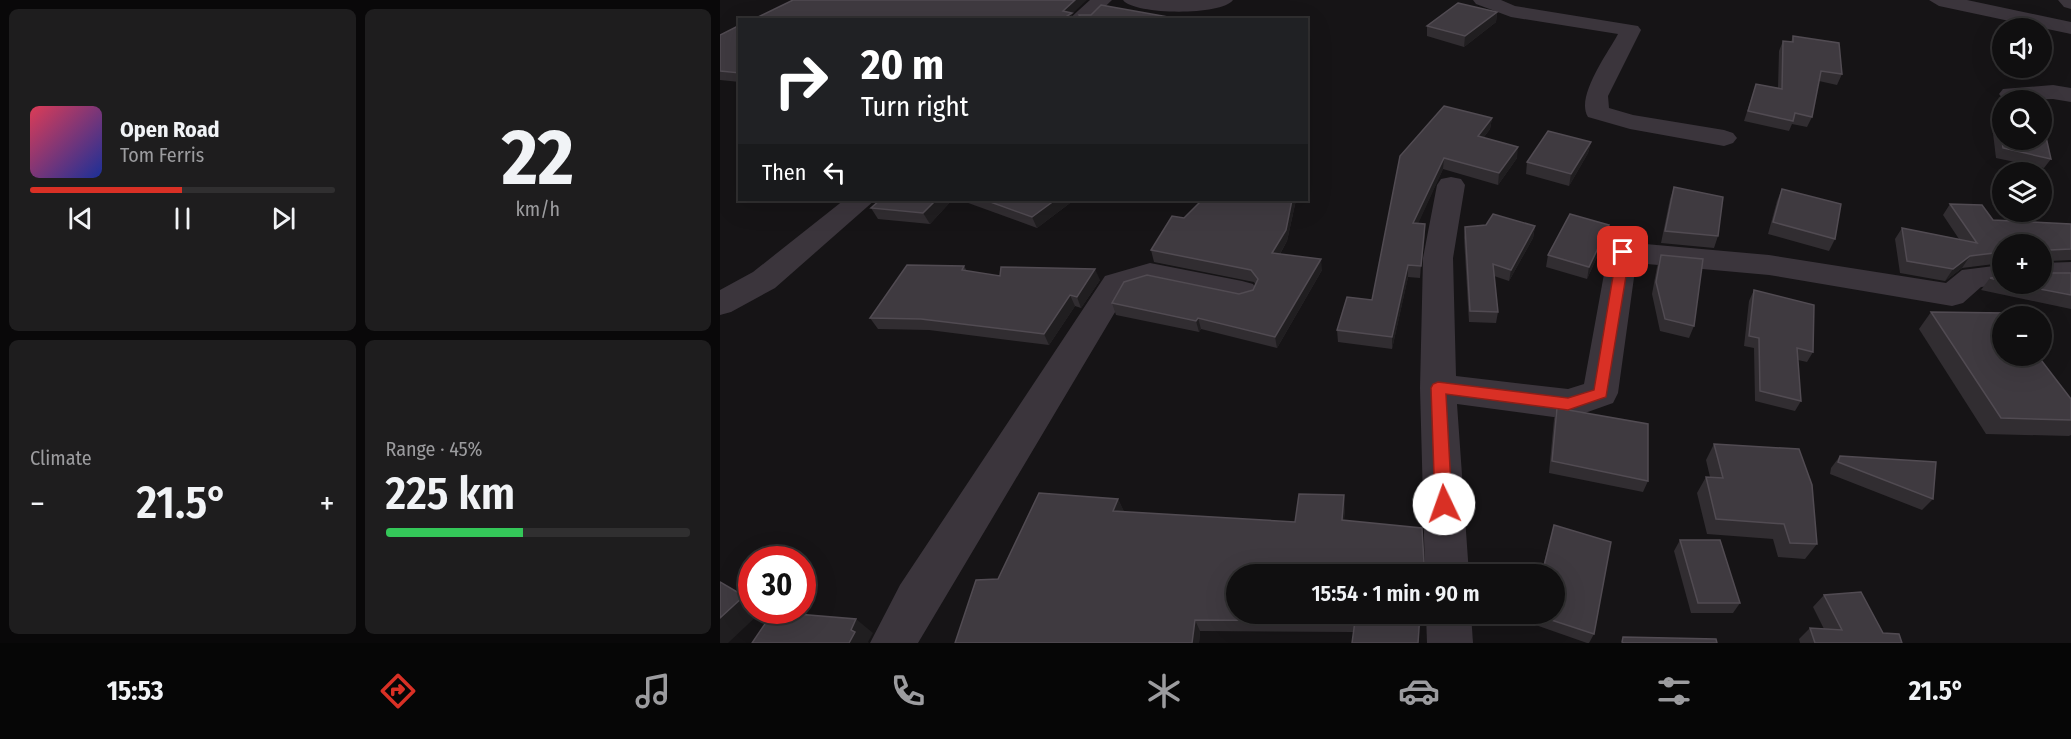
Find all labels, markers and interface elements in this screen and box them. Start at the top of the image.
map controls [1992,18,2052,366]
button: sound [1992,18,2052,78]
text: 20 m [861,40,944,90]
icon: right [762,42,840,120]
button: search [1992,90,2052,150]
text: Turn right [861,91,969,123]
text: 22 [502,111,574,205]
text: Open Road [120,116,220,143]
text: Tom Ferris [120,143,204,167]
icon: left [818,156,851,189]
text: Then [762,159,806,186]
button: layers [1992,162,2052,222]
text: km/h [515,197,560,221]
icon: previous [64,202,97,235]
icon: pause [166,202,199,235]
icon: next [267,202,300,235]
pin [1597,226,1648,277]
button: + [1992,234,2052,294]
icon: arrive [1606,235,1639,268]
button: − [1992,306,2052,366]
text: Range · 45% [386,437,482,461]
text: Climate [30,446,92,470]
text: 225 km [386,467,515,521]
position arrow [1412,472,1476,536]
text: 21.5° [136,476,228,530]
text: − [30,484,45,524]
text: + [319,484,335,524]
speed limit sign: 30 [738,546,816,624]
text: 15:54 · 1 min · 90 m [1311,580,1480,607]
icon: directions [377,670,419,712]
icon: music [632,670,674,712]
icon: phone [887,670,929,712]
icon: climate [1143,670,1185,712]
icon: car [1398,670,1440,712]
icon: filters [1653,670,1695,712]
text: 15:53 [107,675,164,707]
text: 21.5° [1909,675,1964,707]

